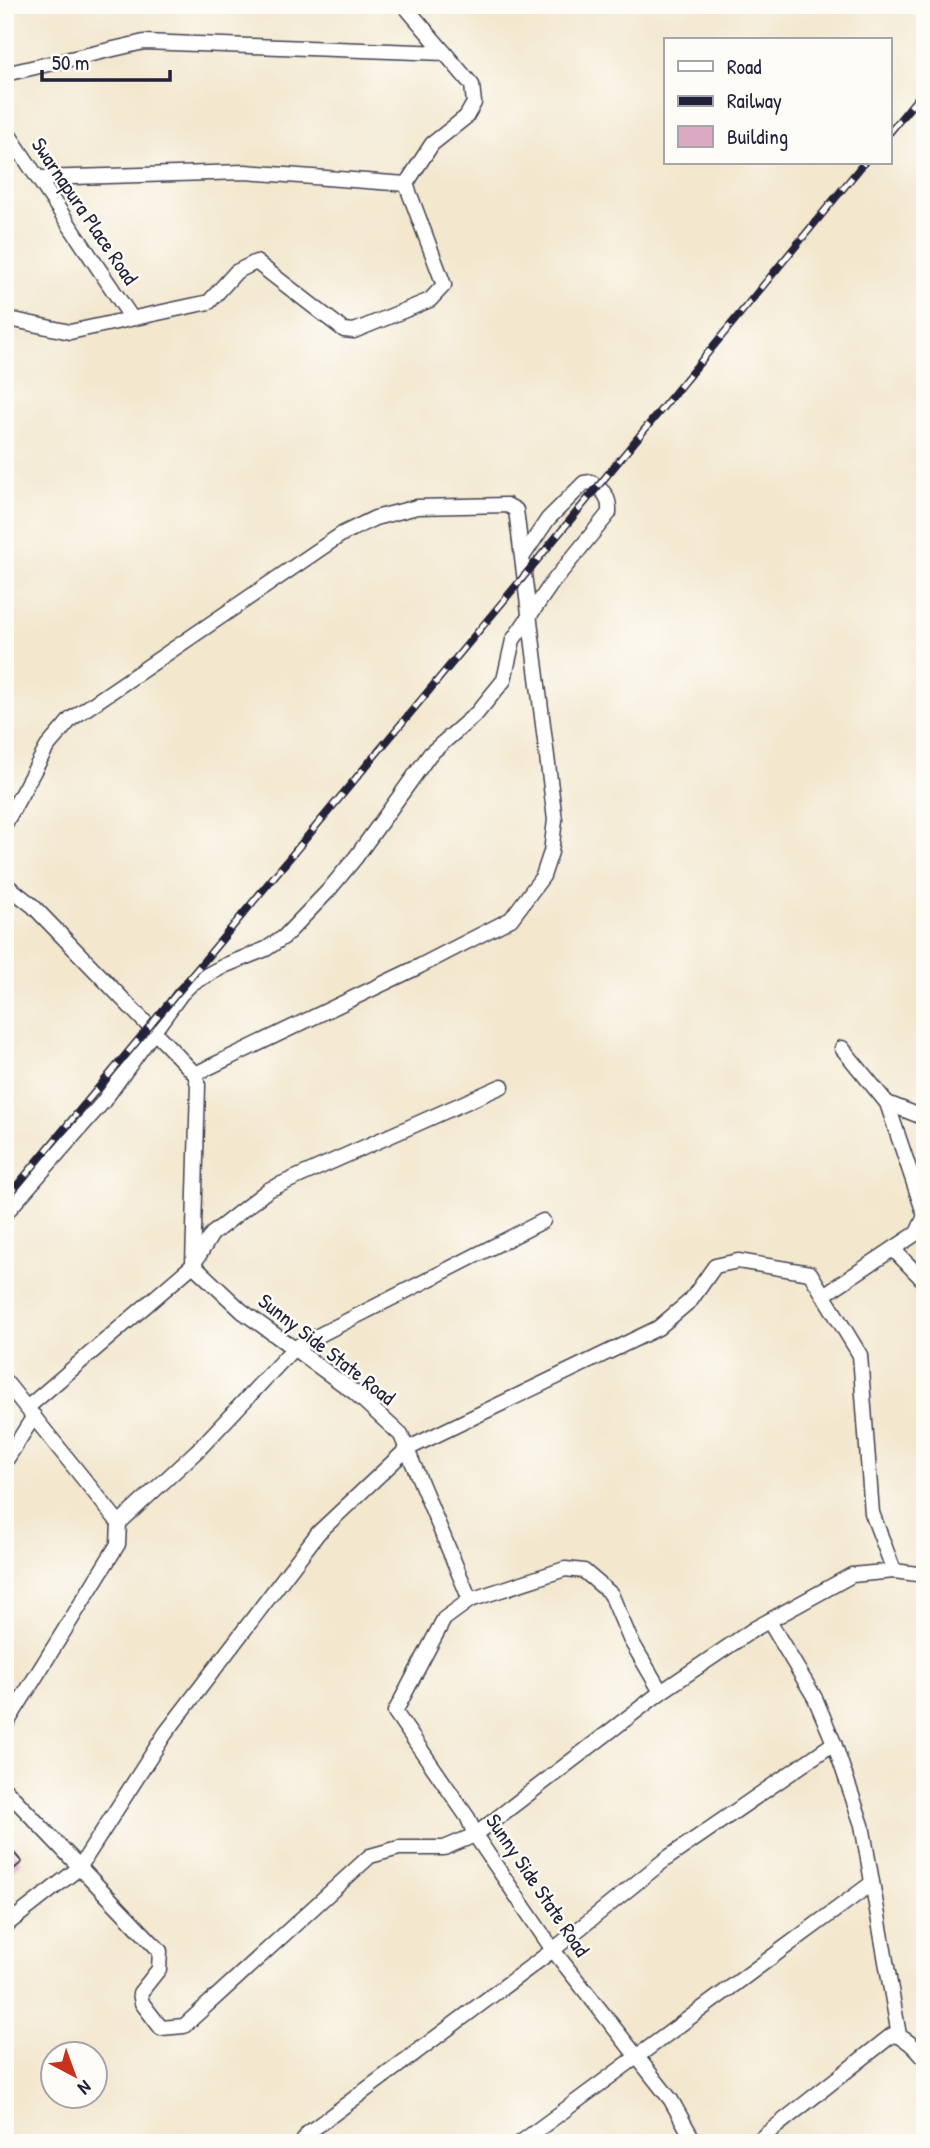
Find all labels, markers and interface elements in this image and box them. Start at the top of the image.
scale bar [42,38,170,82]
legend [664,38,892,164]
text: 50 m [52,48,89,77]
text: Road [727,52,761,81]
text: Railway [727,86,782,115]
text: Building [727,122,788,151]
street label: Swarnapura Place Road [25,132,145,290]
street label: Sunny Side State Road [253,1286,401,1412]
street label: Sunny Side State Road [479,1808,597,1962]
north arrow [38,2039,108,2110]
text: N [73,2075,97,2101]

